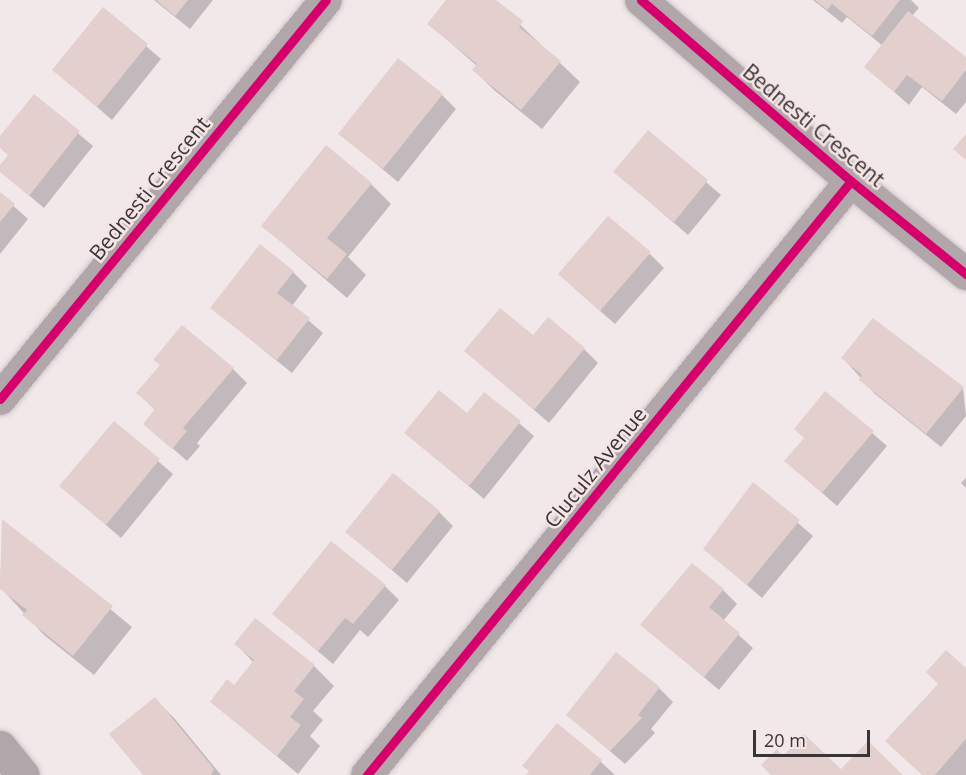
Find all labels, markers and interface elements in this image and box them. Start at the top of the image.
street label: Bednesti Crescent [738,58,890,192]
street label: Bednesti Crescent [84,111,214,265]
street label: Cluculz Avenue [539,402,651,532]
scale bar [756,718,873,756]
text: 20 m [764,728,806,752]

